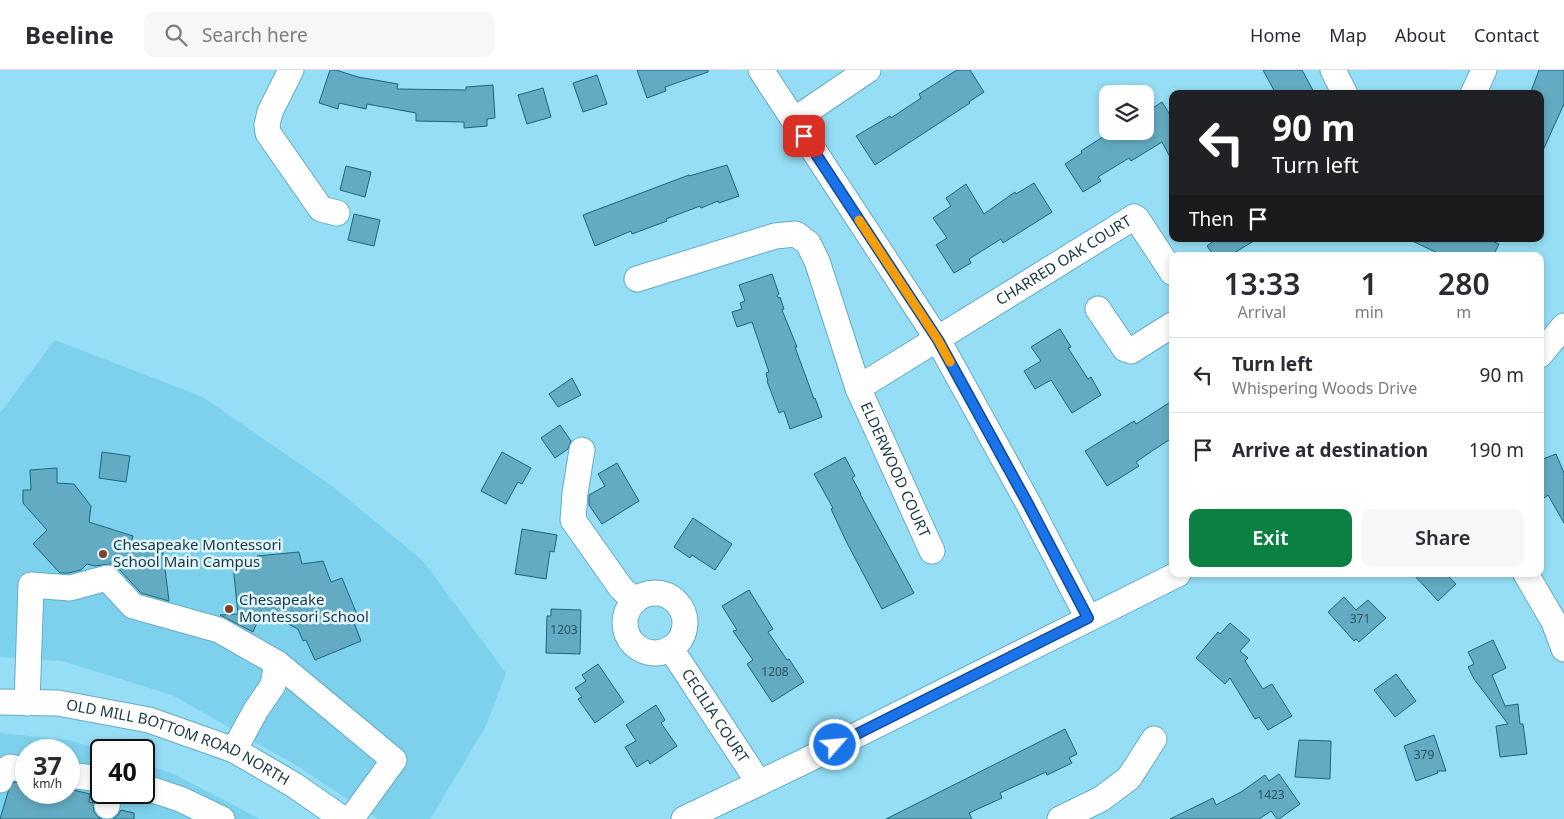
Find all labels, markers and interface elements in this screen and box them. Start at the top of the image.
search box [144,12,494,57]
text: Beeline [25,18,114,51]
icon: search [162,21,190,49]
text: Search here [202,22,308,48]
text: Home [1250,23,1301,47]
text: Map [1329,23,1367,47]
text: About [1395,23,1446,47]
text: Contact [1474,23,1539,47]
map controls [1099,85,1154,140]
button: layers [1099,85,1154,140]
text: 90 m [1272,104,1355,151]
icon: left [1189,110,1254,175]
pin [783,115,825,157]
icon: arrive [790,122,818,150]
text: Turn left [1272,149,1359,179]
icon: arrive [1244,205,1272,233]
text: Then [1189,206,1234,232]
street label: CHARRED OAK COURT [992,210,1135,309]
text: 13:33 [1223,263,1300,304]
text: 1 [1361,263,1378,304]
text: 280 [1438,263,1490,304]
text: Arrival [1237,301,1286,323]
text: min [1355,301,1384,323]
text: m [1456,301,1471,323]
text: Turn left [1232,351,1313,377]
icon: left [1189,361,1217,389]
text: 90 m [1480,362,1524,388]
text: Whispering Woods Drive [1232,377,1417,399]
street label: ELDERWOOD COURT [857,398,936,541]
icon: arrive [1189,436,1217,464]
text: Arrive at destination [1232,437,1428,463]
text: 190 m [1469,437,1524,463]
button: Exit [1189,509,1352,567]
button: Share [1362,509,1524,567]
place label: Chesapeake Montessori School Main Campus [113,534,282,571]
marker: Chesapeake Montessori School Main Campus [97,548,109,560]
place label: Chesapeake Montessori School [239,589,369,626]
marker: Chesapeake Montessori School [223,603,235,615]
house number: 371 [1350,610,1370,627]
house number: 1203 [550,621,578,638]
house number: 1208 [761,663,789,680]
street label: CECILIA COURT [678,665,754,767]
street label: OLD MILL BOTTOM ROAD NORTH [65,694,294,789]
position arrow [808,718,860,770]
speed limit sign: 40 [90,739,155,804]
house number: 379 [1414,746,1434,763]
text: 37 [33,748,62,782]
text: km/h [33,775,62,792]
house number: 1423 [1257,786,1285,803]

